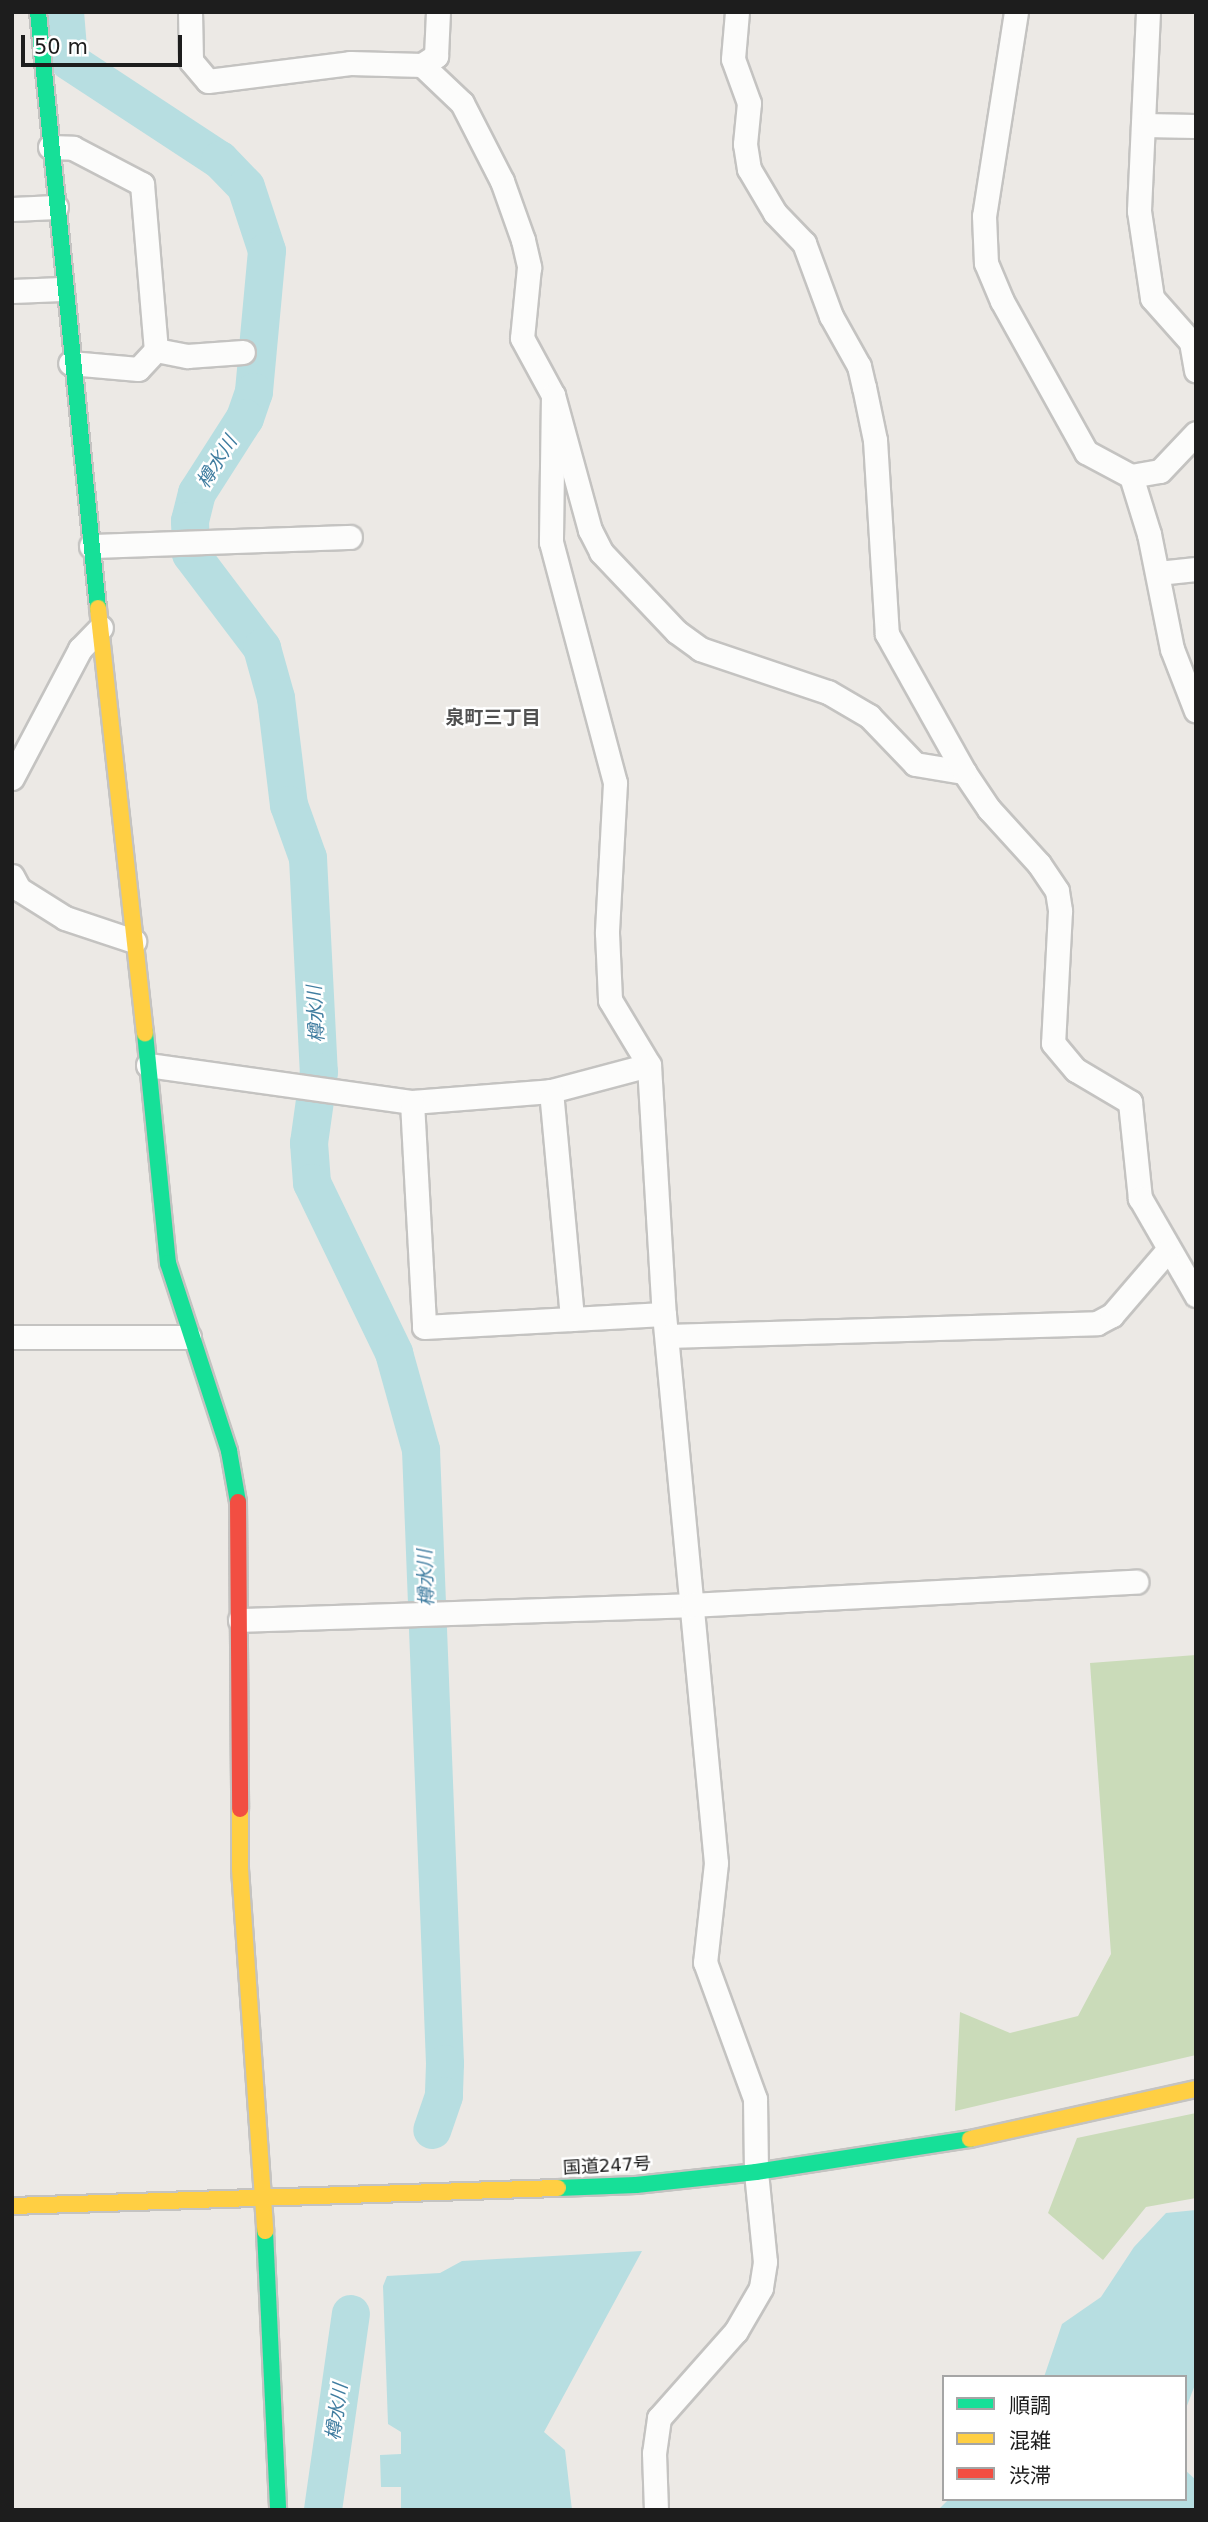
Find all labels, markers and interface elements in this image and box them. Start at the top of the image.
scale bar [24,21,186,65]
text: 50 m [34,35,88,59]
water label: 樽水川 [192,432,242,492]
district label: 泉町三丁目 [446,707,540,729]
water label: 樽水川 [303,985,329,1043]
water label: 樽水川 [414,1549,438,1607]
street label: 国道247号 [562,2153,652,2179]
legend [942,2375,1187,2501]
water label: 樽水川 [322,2382,352,2442]
text: 順調 [1009,2394,1051,2418]
text: 混雑 [1009,2429,1051,2453]
text: 渋滞 [1009,2464,1051,2488]

